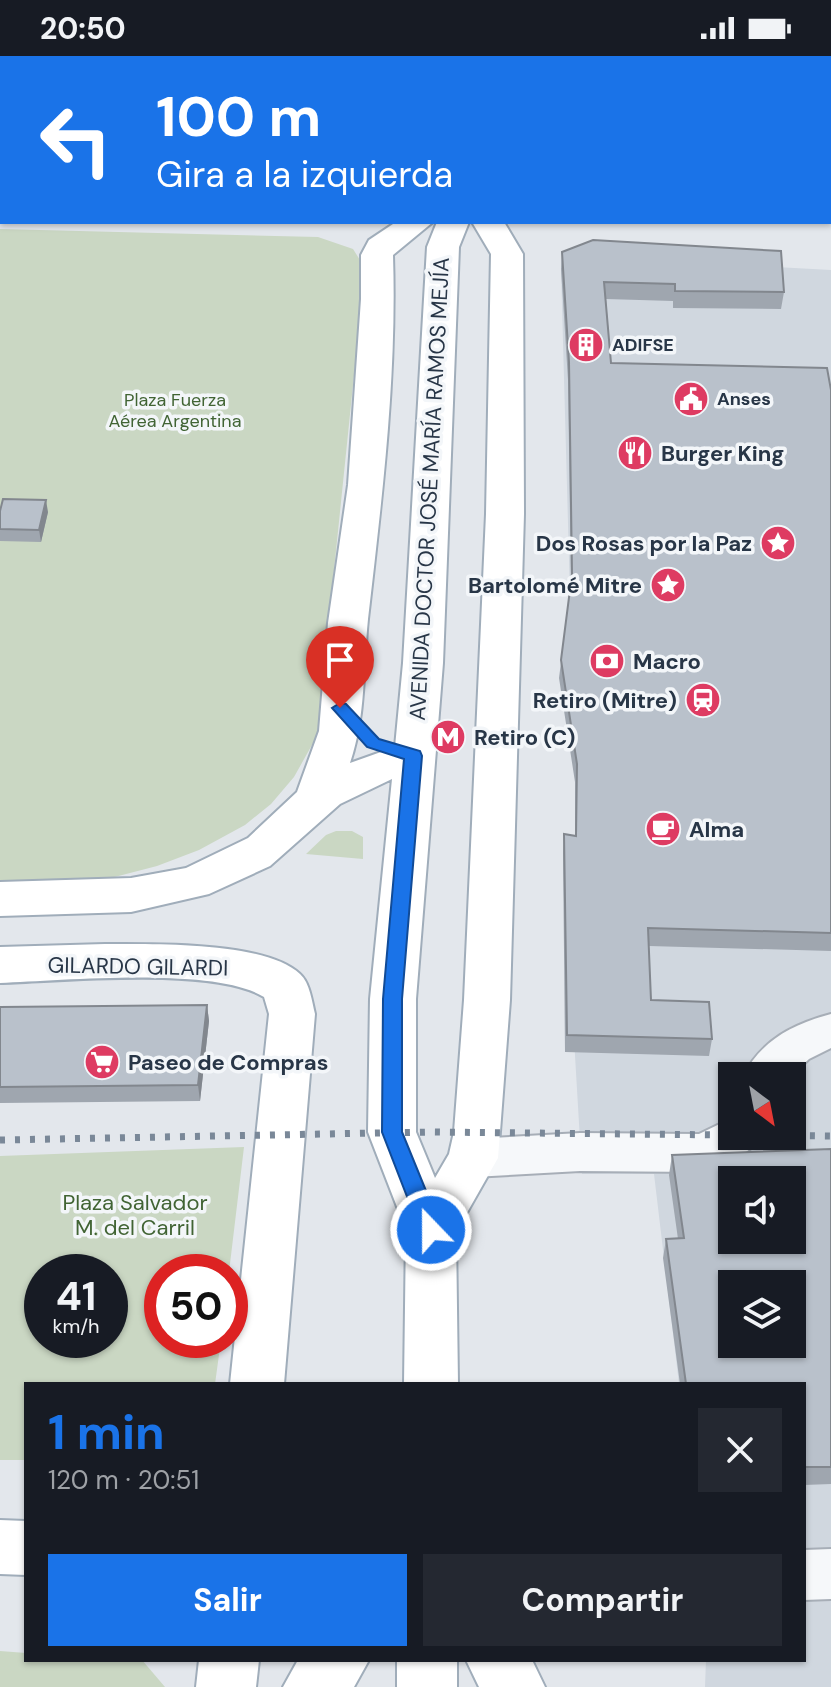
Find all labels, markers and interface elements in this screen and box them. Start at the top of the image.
text: 20:50 [40,9,126,48]
text: 100 m [156,80,321,153]
icon: left [24,88,128,192]
text: Gira a la izquierda [156,151,453,198]
street label: AVENIDA DOCTOR JOSÉ MARÍA RAMOS MEJÍA [403,257,456,721]
building icon: ADIFSE [567,326,605,364]
place label: ADIFSE [612,333,674,357]
public building icon: Anses [672,380,710,418]
place label: Anses [717,387,771,411]
park label: Plaza Fuerza Aérea Argentina [109,388,241,433]
restaurant icon: Burger King [616,434,654,472]
place label: Burger King [661,439,785,468]
place icon: Dos Rosas por la Paz [759,524,797,562]
place label: Dos Rosas por la Paz [536,529,752,558]
place icon: Bartolomé Mitre [649,566,687,604]
place label: Bartolomé Mitre [468,571,642,600]
pin [306,626,374,708]
icon: arrive [318,638,362,682]
bank icon: Macro [588,642,626,680]
place label: Macro [633,647,701,676]
station icon: Retiro (Mitre) [684,681,722,719]
place label: Retiro (Mitre) [533,686,677,715]
metro station icon: Retiro (C) [429,718,467,756]
place label: Retiro (C) [474,723,575,752]
cafe icon: Alma [644,810,682,848]
place label: Alma [689,815,744,844]
street label: GILARDO GILARDI [48,950,228,983]
supermarket icon: Paseo de Compras [83,1043,121,1081]
place label: Paseo de Compras [128,1048,328,1077]
north arrow [718,1062,806,1150]
map controls [718,1062,806,1358]
button: sound [718,1166,806,1254]
park label: Plaza Salvador M. del Carril [62,1188,208,1242]
position arrow [389,1188,473,1272]
speed limit sign: 50 [144,1254,248,1358]
text: 41 [56,1270,96,1322]
button: layers [718,1270,806,1358]
text: km/h [52,1313,100,1339]
text: 1 min [48,1401,165,1464]
button: close [698,1408,782,1492]
text: 120 m · 20:51 [48,1463,199,1497]
button: Salir [48,1554,407,1646]
button: Compartir [423,1554,782,1646]

